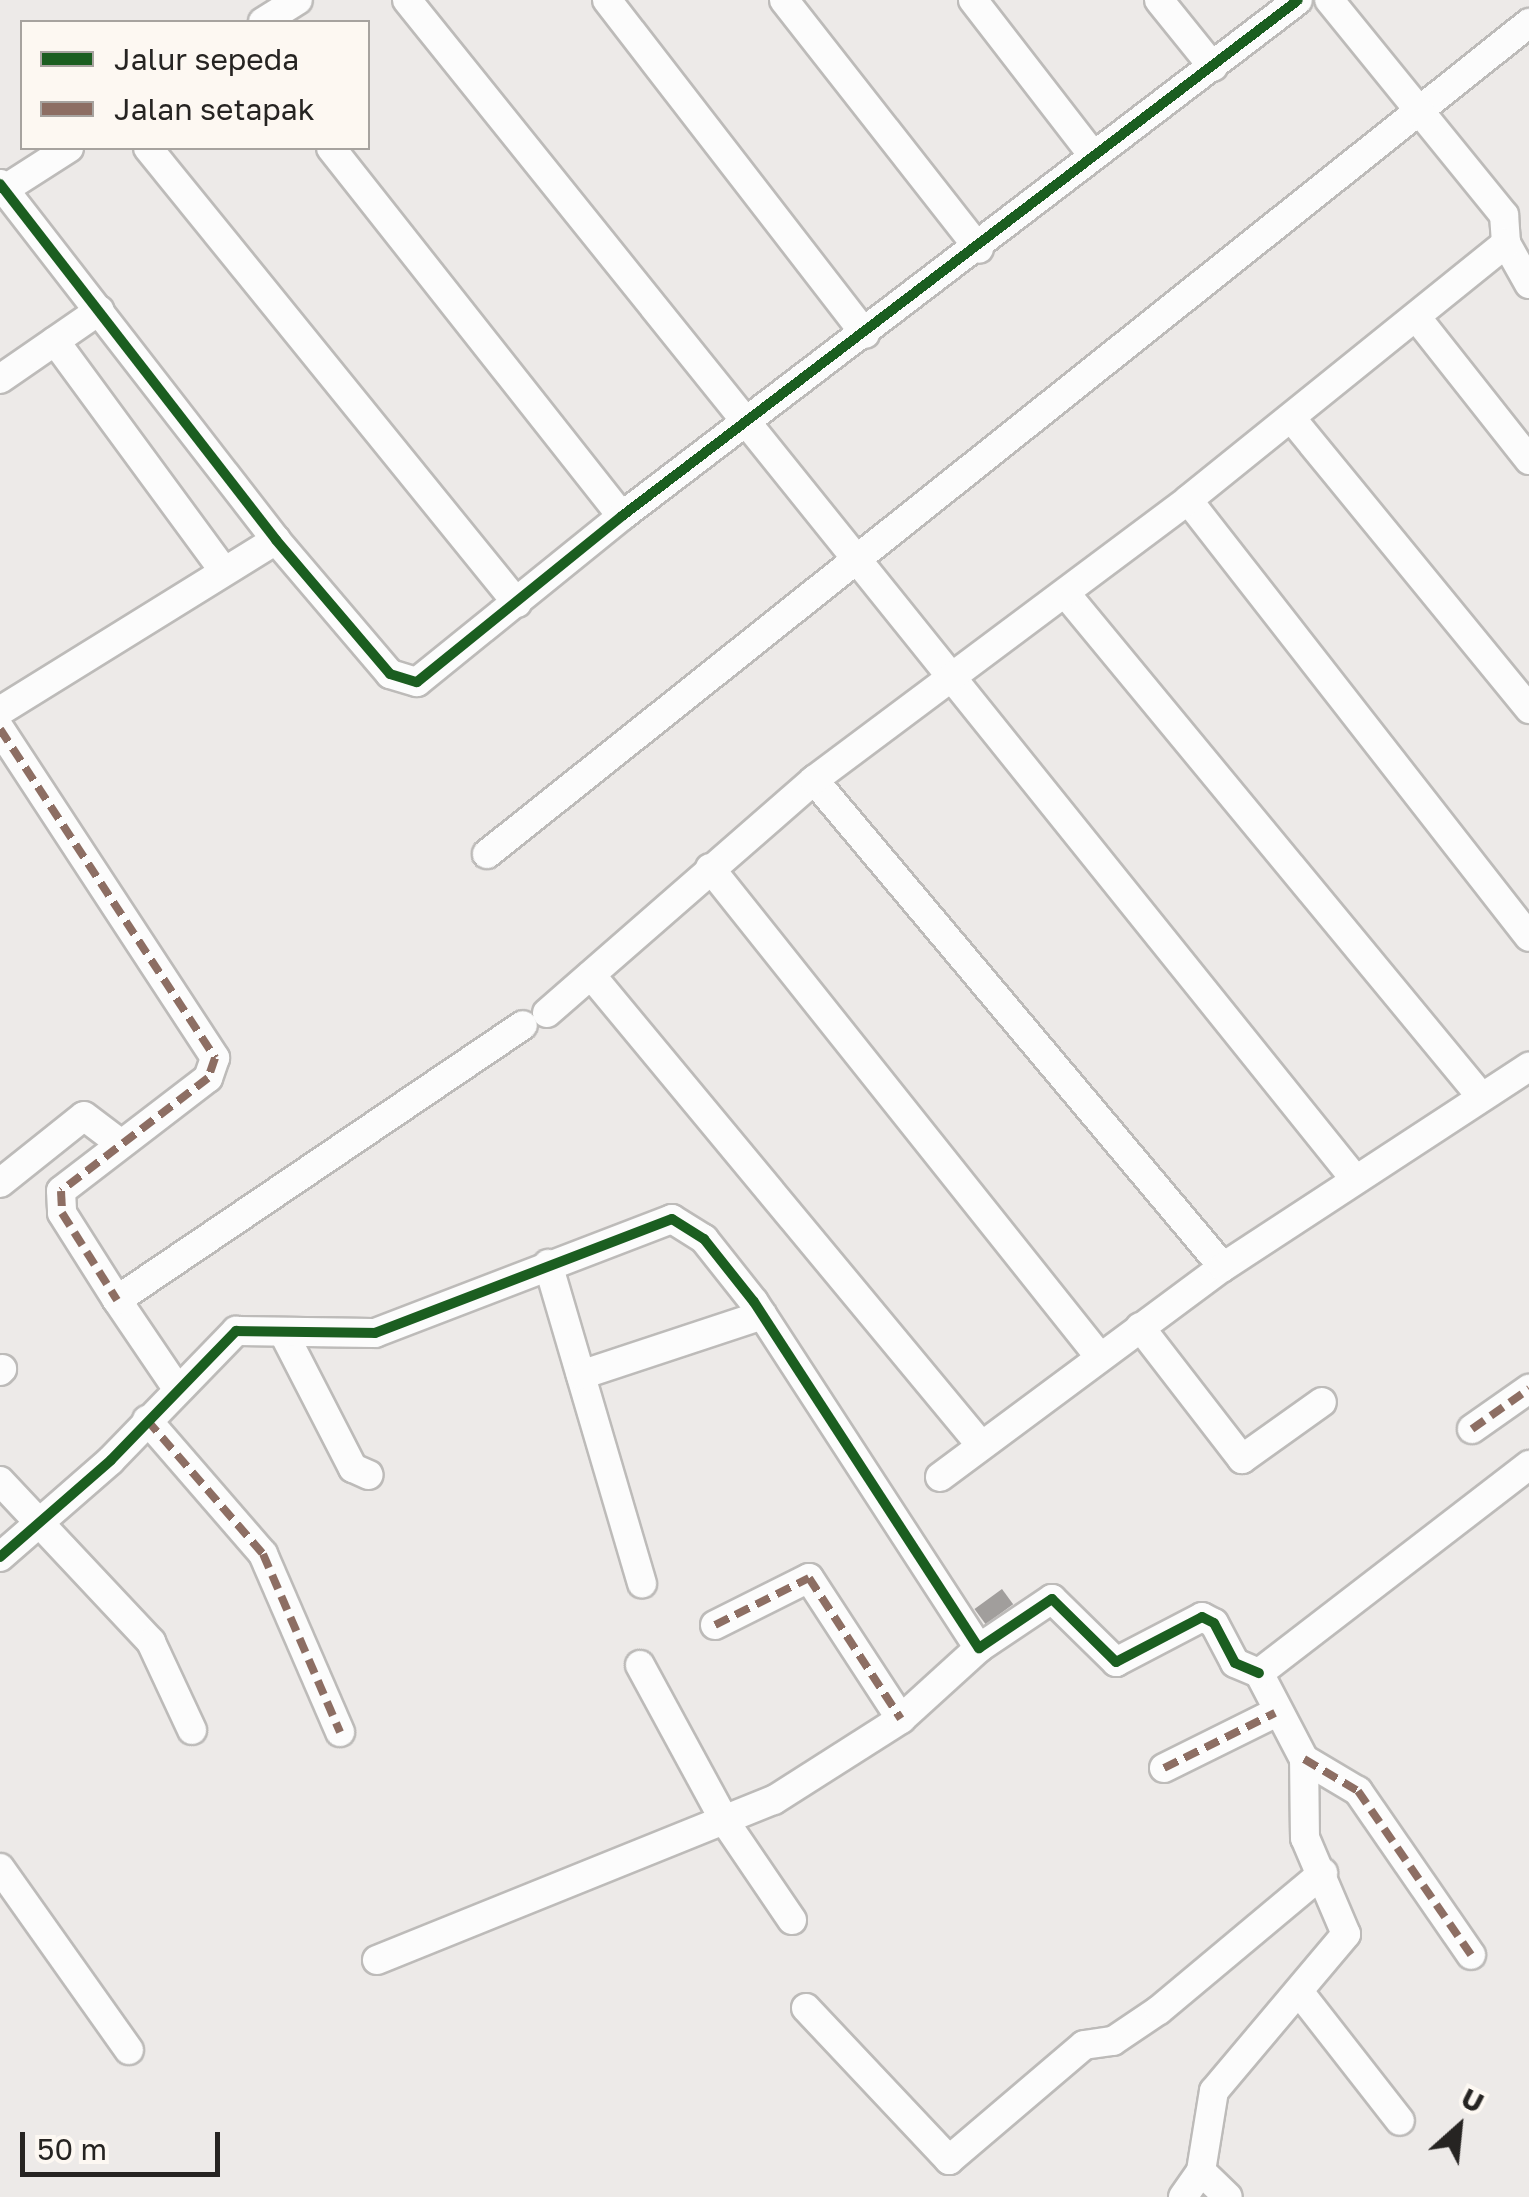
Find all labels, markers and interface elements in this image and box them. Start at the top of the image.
legend [20,20,370,150]
text: Jalur sepeda [114,41,299,77]
text: Jalan setapak [114,91,315,127]
north arrow [1409,2077,1509,2177]
text: U [1456,2080,1489,2119]
scale bar [25,2112,225,2174]
text: 50 m [37,2131,107,2167]

